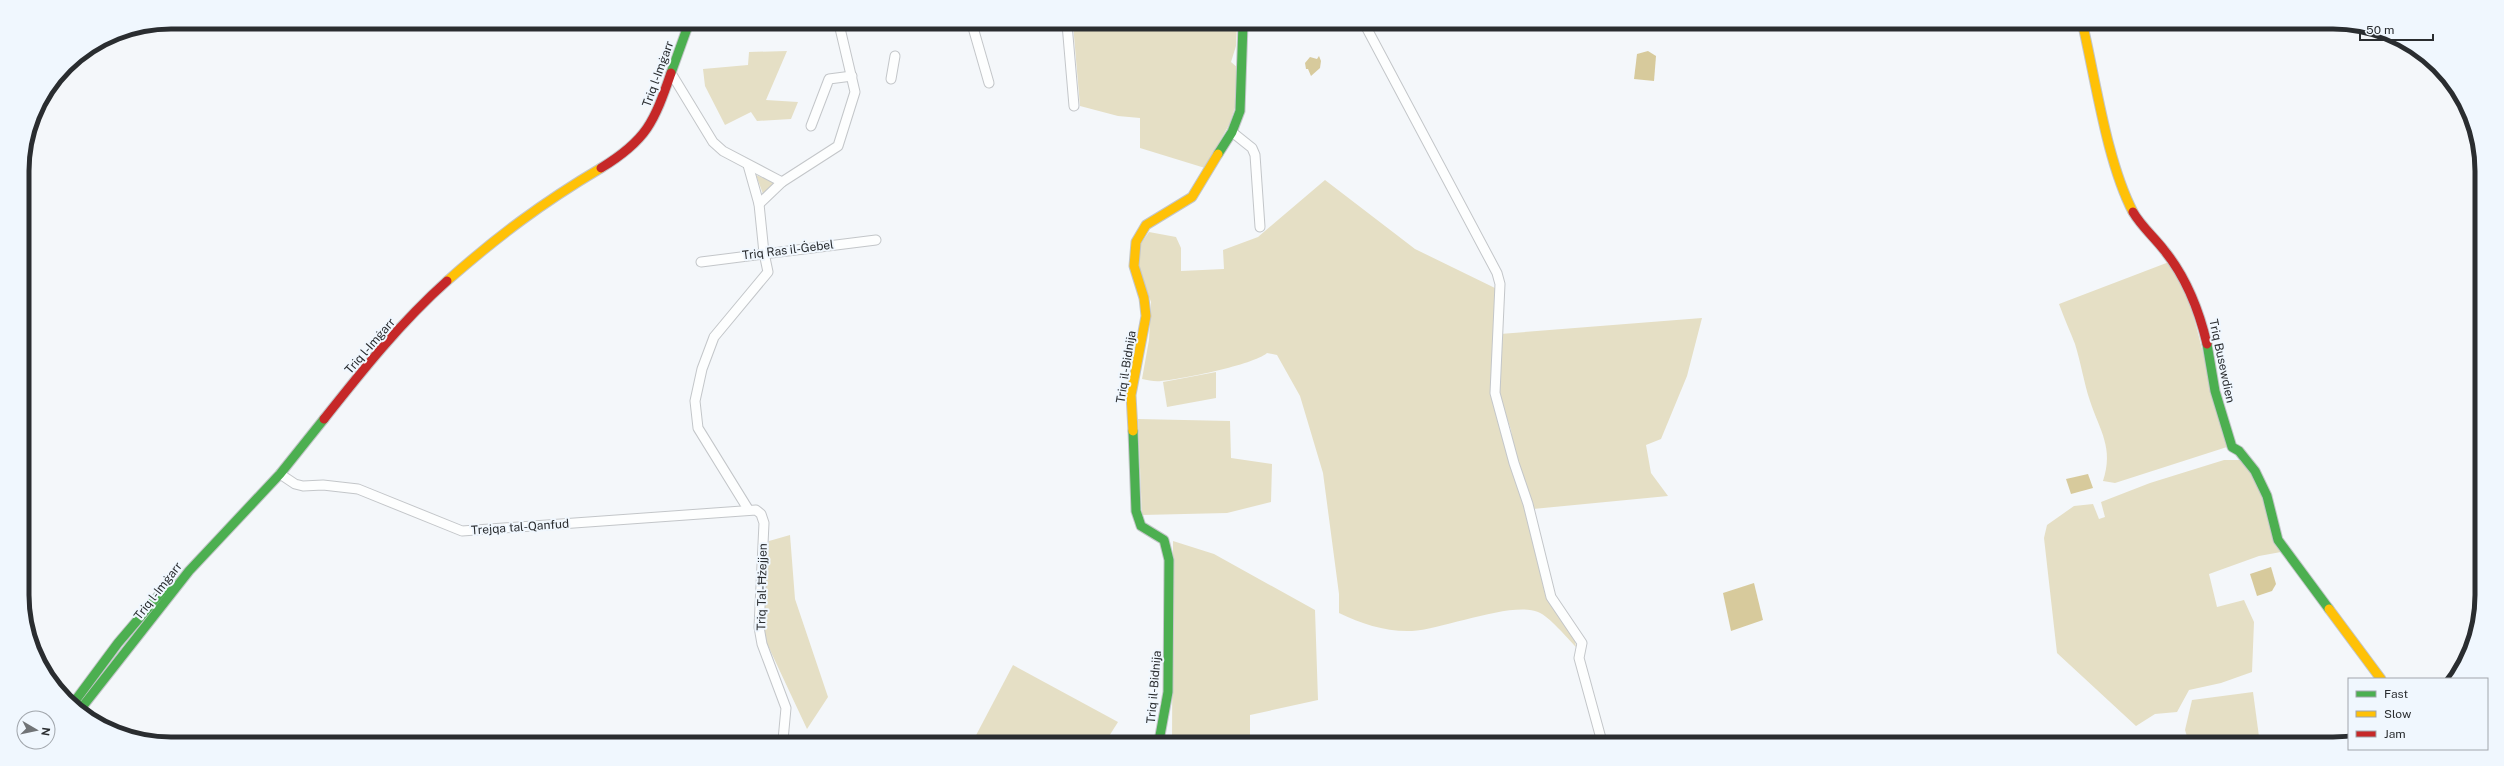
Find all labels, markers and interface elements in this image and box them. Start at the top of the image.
scale bar [2360,16,2433,42]
text: 50 m [2366,23,2394,37]
street label: Triq l-Imġarr [640,39,677,109]
street label: Triq Ras il-Ġebel [741,237,835,263]
street label: Triq l-Imġarr [342,315,398,377]
street label: Triq Busewdien [2206,318,2238,404]
street label: Triq il-Bidnija [1113,330,1139,404]
street label: Trejqa tal-Qanfud [470,517,570,537]
street label: Triq Tal-Ħżejjen [754,543,770,631]
street label: Triq l-Imġarr [131,559,185,623]
street label: Triq il-Bidnija [1144,650,1164,724]
legend [2348,678,2488,750]
text: Fast [2384,687,2409,701]
text: Slow [2384,707,2412,721]
north arrow [16,710,56,750]
text: N [39,726,52,737]
text: Jam [2384,727,2406,741]

